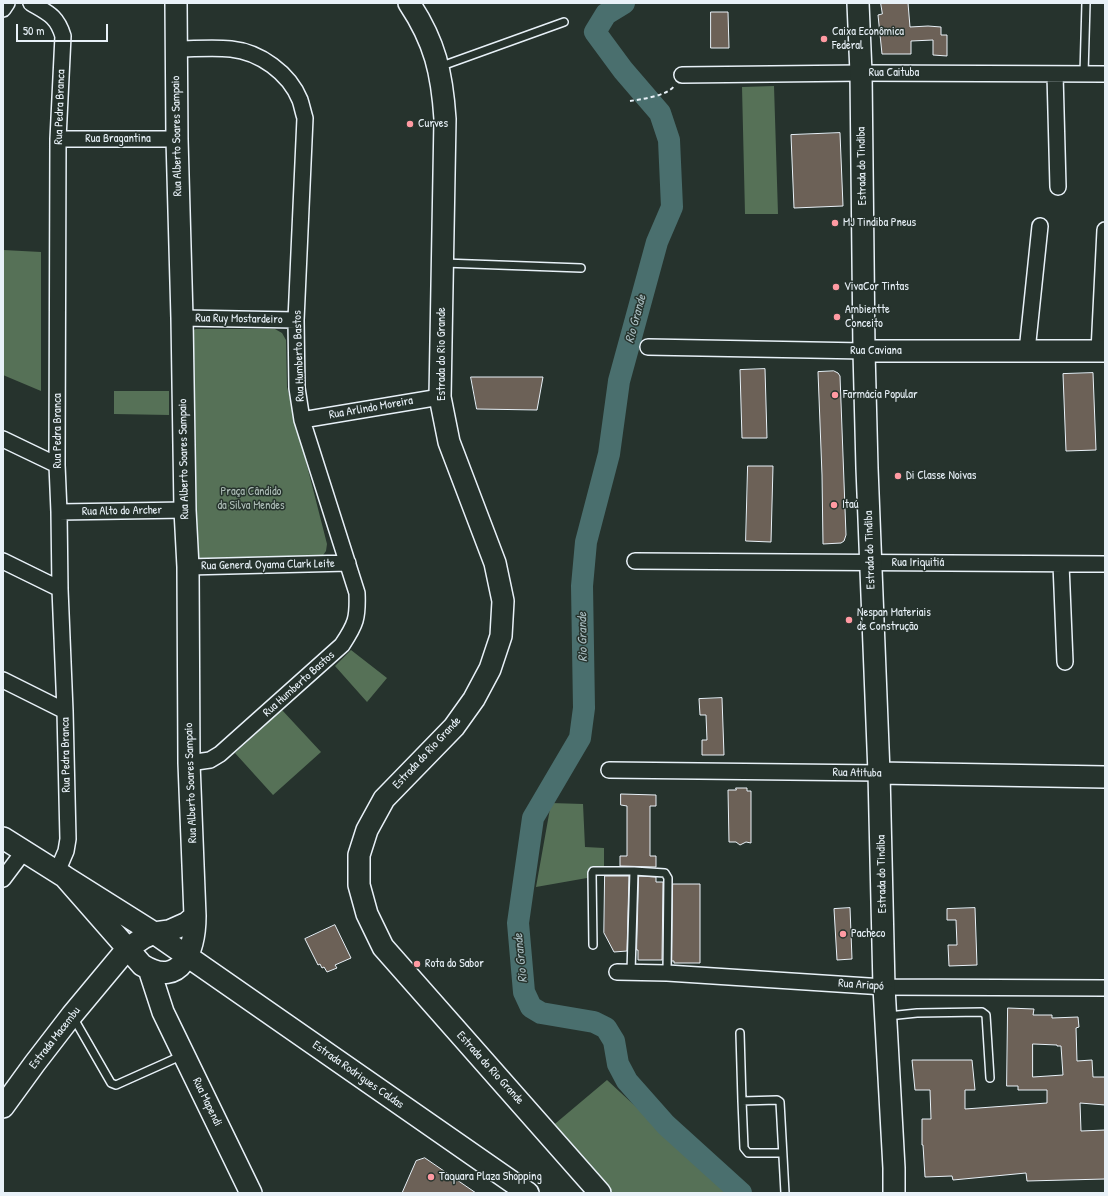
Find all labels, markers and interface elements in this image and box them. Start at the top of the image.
scale bar [18,16,110,42]
text: 50 m [23,22,44,39]
place label: Caixa Econômica Federal [832,25,904,53]
marker: Caixa Econômica Federal [819,34,829,44]
street label: Rua Caituba [869,66,919,80]
street label: Rua Pedra Branca [51,69,69,145]
street label: Rua Alberto Soares Sampaio [169,76,185,196]
place label: Curves [418,117,448,131]
marker: Curves [405,119,415,129]
street label: Estrada do Tindiba [854,127,870,205]
street label: Rua Bragantina [85,132,151,146]
place label: MJ Tindiba Pneus [843,216,916,230]
marker: MJ Tindiba Pneus [830,218,840,228]
place label: VivaCor Tintas [844,280,909,294]
marker: VivaCor Tintas [831,282,841,292]
water label: Rio Grande [622,293,650,345]
place label: Ambientte Conceito [845,303,890,331]
street label: Estrada do Rio Grande [435,307,449,401]
street label: Rua Humberto Bastos [290,310,308,402]
street label: Rua Ruy Mostardeiro [195,311,283,327]
marker: Ambientte Conceito [832,312,842,322]
street label: Rua Caviana [850,344,902,358]
place label: Farmácia Popular [843,388,918,402]
marker: Farmácia Popular [830,390,840,400]
street label: Rua Pedra Branca [51,393,65,469]
street label: Rua Arlindo Moreira [328,394,414,422]
street label: Rua Alberto Soares Sampaio [176,399,192,519]
place label: Di Classe Noivas [906,469,976,483]
marker: Di Classe Noivas [893,471,903,481]
park label: Praça Cândido da Silva Mendes [217,485,285,513]
place label: Itaú [842,498,858,512]
marker: Itaú [829,500,839,510]
street label: Rua Alto do Archer [82,503,162,519]
street label: Estrada do Tindiba [861,511,879,589]
street label: Rua Iriquitiá [892,556,944,570]
street label: Rua General Oyama Clark Leite [201,557,335,573]
place label: Nespan Materiais de Construção [857,606,931,634]
water label: Rio Grande [575,612,591,662]
marker: Nespan Materiais de Construção [844,615,854,625]
street label: Rua Humberto Bastos [260,648,338,720]
street label: Estrada do Rio Grande [390,714,464,792]
street label: Rua Pedra Branca [58,717,74,793]
street label: Rua Alberto Soares Sampaio [182,723,200,843]
street label: Rua Atituba [832,765,882,781]
street label: Estrada do Tindiba [874,835,890,913]
place label: Pacheco [851,927,885,941]
marker: Pacheco [838,929,848,939]
water label: Rio Grande [511,933,531,983]
place label: Rota do Sabor [425,957,484,971]
marker: Rota do Sabor [412,959,422,969]
street label: Rua Ariapó [838,976,884,994]
street label: Estrada Macembu [26,1004,84,1072]
street label: Estrada do Rio Grande [453,1028,527,1108]
street label: Estrada Rodrigues Caldas [309,1038,407,1112]
street label: Rua Mapendi [189,1075,225,1129]
place label: Taquara Plaza Shopping [439,1170,542,1184]
marker: Taquara Plaza Shopping [426,1172,436,1182]

